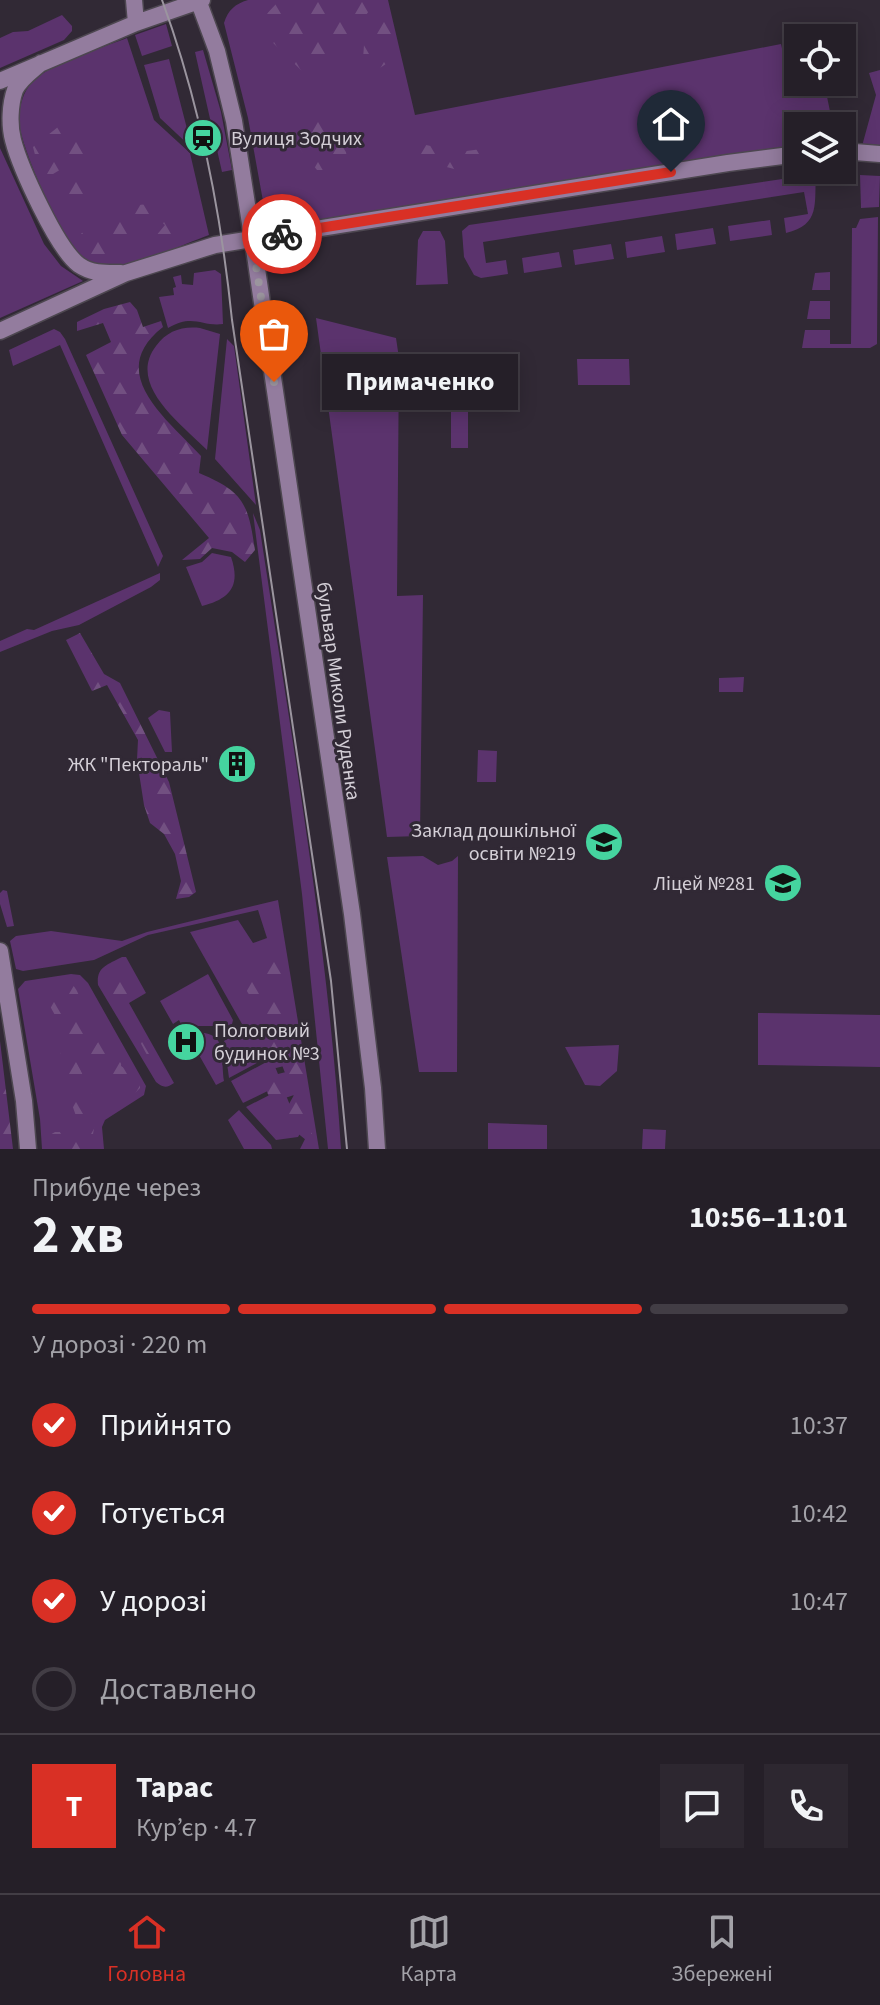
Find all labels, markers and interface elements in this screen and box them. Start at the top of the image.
map controls [784,24,856,184]
button: locate [784,24,856,96]
pin [637,90,705,172]
icon: home [649,102,693,146]
button: layers [784,112,856,184]
station icon: Вулиця Зодчих [182,117,224,159]
place label: Вулиця Зодчих [231,125,362,153]
courier [242,194,322,274]
icon: bike [260,212,304,256]
pin [240,300,308,382]
icon: bag [252,312,296,356]
callout: Примаченко [322,354,518,410]
text: Примаченко [345,363,495,400]
street label: бульвар Миколи Руденка [309,580,367,802]
building icon: ЖК "Пектораль" [216,743,258,785]
place label: ЖК "Пектораль" [68,751,209,779]
place label: Заклад дошкільної освіти №219 [411,817,577,868]
school or university icon: Заклад дошкільної освіти №219 [583,821,625,863]
school or university icon: Ліцей №281 [762,862,804,904]
place label: Ліцей №281 [653,870,755,898]
place label: Пологовий будинок №3 [214,1017,320,1068]
hospital icon: Пологовий будинок №3 [165,1021,207,1063]
text: Прибуде через [32,1169,201,1206]
text: 10:56–11:01 [689,1196,848,1239]
text: 2 хв [32,1199,124,1273]
text: У дорозі · 220 m [32,1326,207,1363]
icon: check [32,1403,76,1447]
text: Прийнято [100,1404,232,1447]
text: 10:37 [790,1407,848,1444]
icon: check [32,1491,76,1535]
text: Готується [100,1492,226,1535]
text: 10:42 [790,1495,848,1532]
icon: check [32,1579,76,1623]
text: У дорозі [100,1580,207,1623]
text: 10:47 [790,1583,848,1620]
text: Доставлено [100,1668,256,1711]
button: chat [660,1764,744,1848]
button: phone [764,1764,848,1848]
text: Тарас [136,1766,213,1809]
text: Т [66,1785,82,1828]
text: Кур’єр · 4.7 [136,1809,257,1846]
tab: Головна [107,1910,186,1990]
tab: Карта [400,1910,457,1990]
tab: Збережені [671,1910,773,1990]

